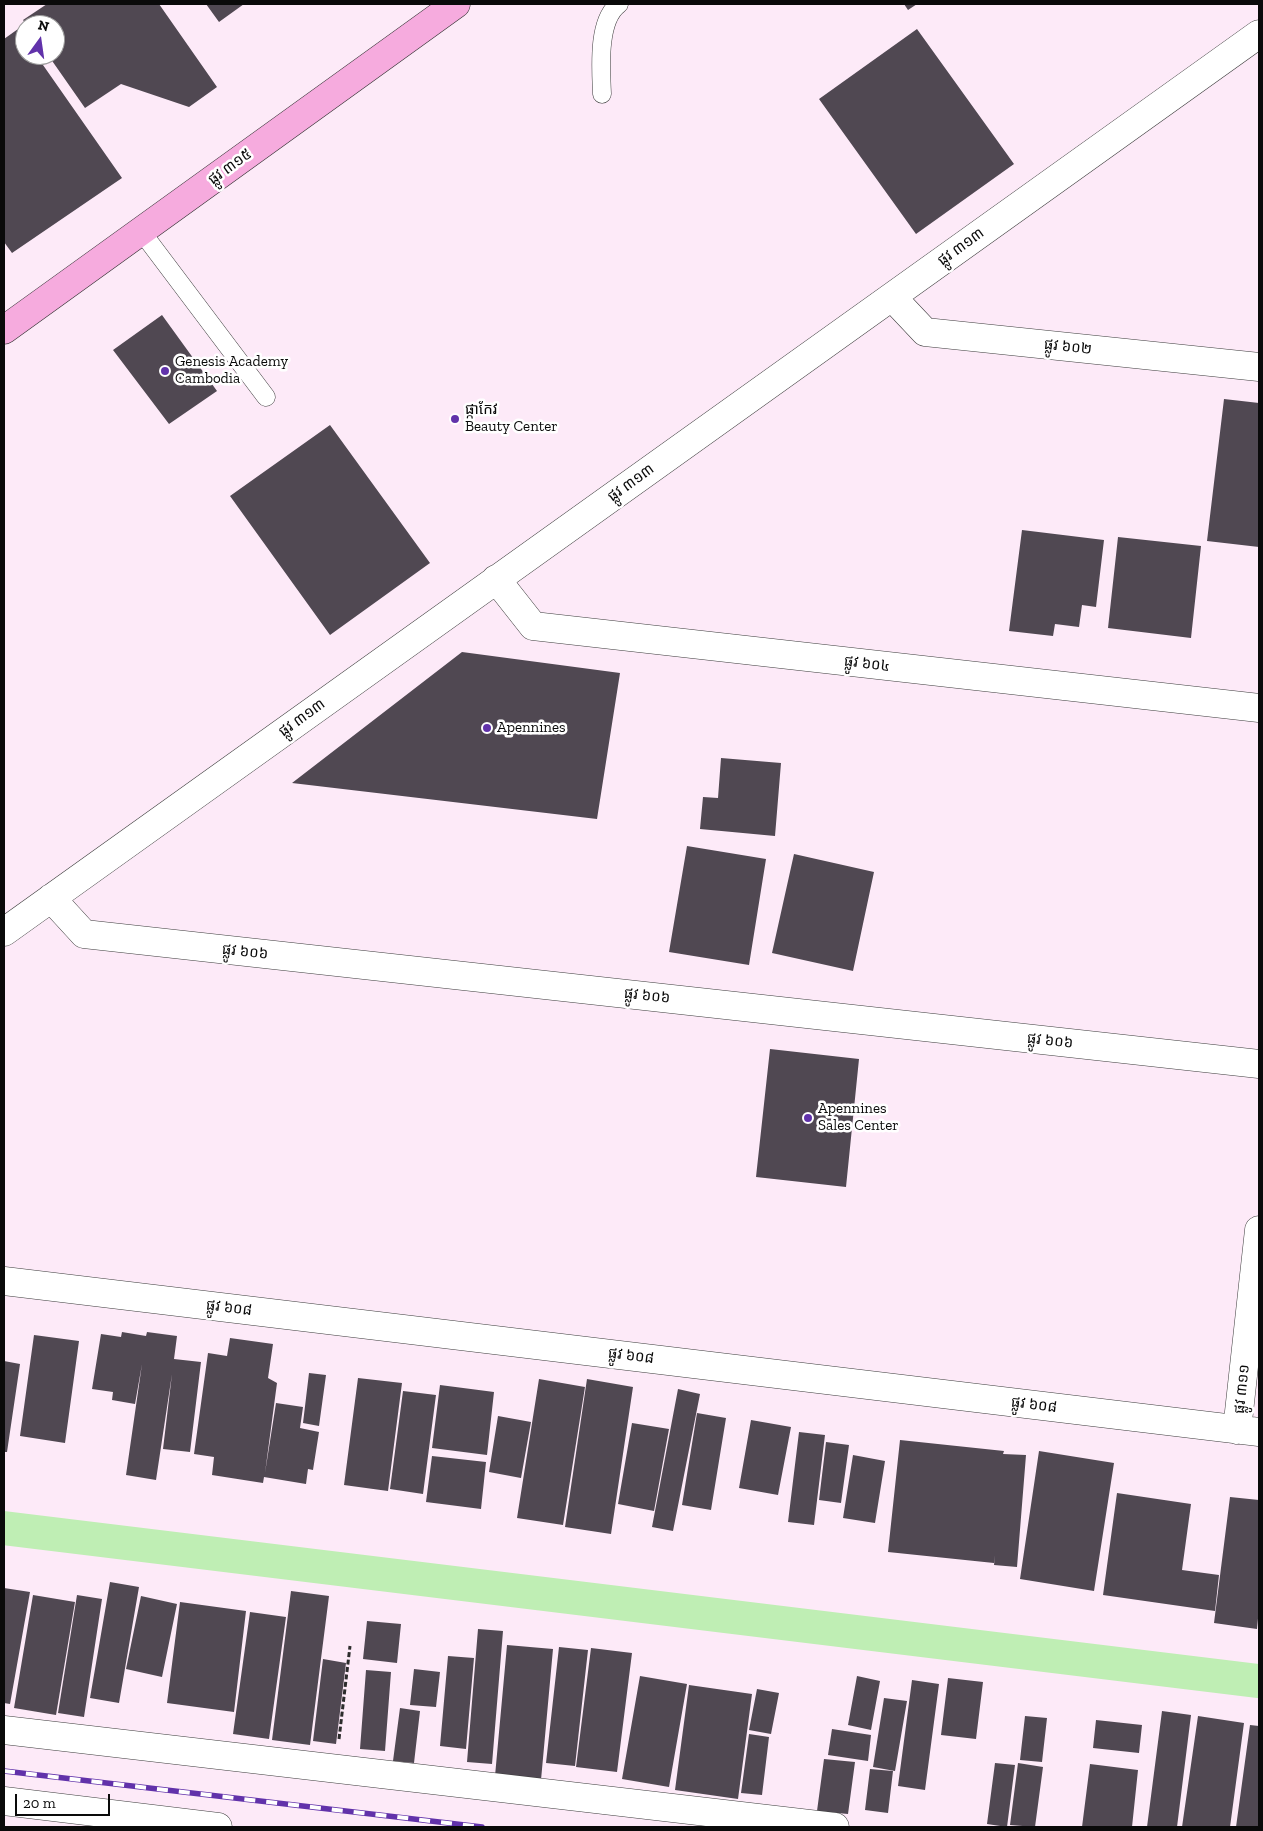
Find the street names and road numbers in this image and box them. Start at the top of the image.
street label: ផ្លូវ ៣១៥ [205,145,255,189]
street label: ផ្លូវ ៣១៣ [934,224,988,270]
street label: ផ្លូវ ៦០២ [1043,336,1093,358]
street label: ផ្លូវ ៣១៣ [604,460,658,506]
street label: ផ្លូវ ៦០៤ [843,652,891,676]
street label: ផ្លូវ ៣១៣ [275,695,329,741]
street label: ផ្លូវ ៦០៦ [221,941,269,963]
street label: ផ្លូវ ៦០៦ [623,985,671,1007]
street label: ផ្លូវ ៦០៦ [1026,1030,1074,1052]
street label: ផ្លូវ ៦០៨ [205,1296,253,1320]
street label: ផ្លូវ ៦០៨ [607,1344,655,1368]
street label: ផ្លូវ ៣១១ [1230,1363,1254,1415]
street label: ផ្លូវ ៦០៨ [1010,1393,1058,1417]

